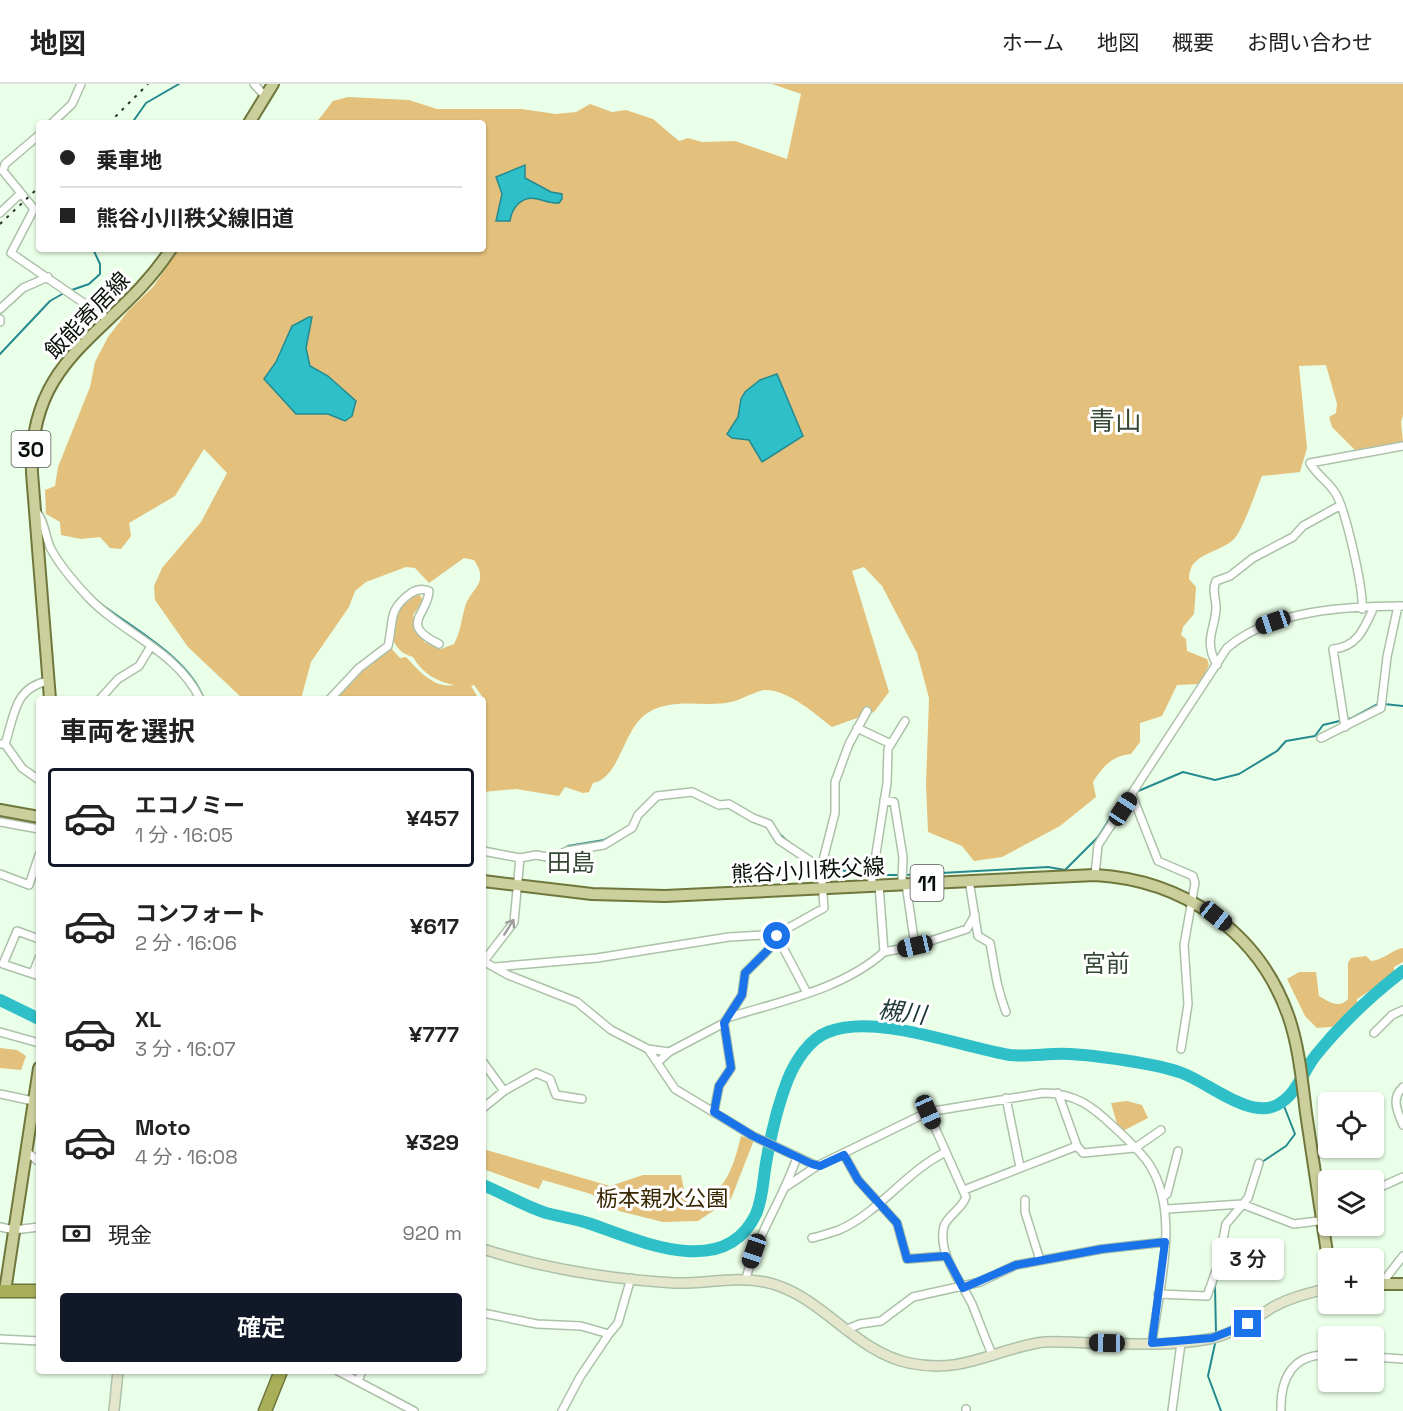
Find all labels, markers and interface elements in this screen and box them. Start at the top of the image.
text: 地図 [30,25,86,61]
text: ホーム [1002,29,1064,56]
text: 地図 [1097,29,1139,56]
text: 概要 [1172,29,1214,56]
text: お問い合わせ [1247,29,1373,56]
text: 乗車地 [96,146,162,174]
text: 熊谷小川秩父線旧道 [96,204,294,232]
street label: 飯能寄居線 [39,266,135,364]
district label: 青山 [1089,404,1141,438]
road number: 30 [12,431,51,467]
car [1253,608,1293,636]
text: 車両を選択 [60,714,195,749]
car [1106,789,1140,829]
icon: car [63,791,117,845]
text: エコノミー [135,791,245,819]
text: ¥457 [406,804,459,832]
text: 1 分 · 16:05 [135,822,233,848]
district label: 田島 [547,847,595,878]
street label: 熊谷小川秩父線 [730,852,886,888]
road number: 11 [910,865,944,901]
car [1196,898,1236,934]
icon: car [63,899,117,953]
text: コンフォート [135,899,266,927]
text: ¥617 [410,912,459,940]
one-way arrow [504,919,516,936]
route start [763,922,790,949]
text: 2 分 · 16:06 [135,930,237,956]
car [895,933,935,959]
district label: 宮前 [1082,948,1130,979]
water label: 槻川 [876,994,931,1031]
text: XL [135,1005,161,1033]
icon: car [63,1007,117,1061]
text: ¥777 [409,1020,459,1048]
text: 3 分 · 16:07 [135,1036,236,1062]
car [912,1092,944,1132]
map controls [1318,1092,1384,1392]
button: locate [1318,1092,1384,1158]
text: Moto [135,1113,191,1141]
icon: car [63,1115,117,1169]
text: ¥329 [405,1128,459,1156]
text: 4 分 · 16:08 [135,1144,238,1170]
button: layers [1318,1170,1384,1236]
park label: 栃本親水公園 [596,1184,728,1212]
icon: cash [60,1217,93,1250]
text: 920 m [403,1220,462,1246]
text: 現金 [108,1221,152,1249]
car [740,1231,768,1271]
callout: 3 分 [1212,1237,1284,1279]
text: 3 分 [1229,1246,1267,1272]
button: + [1318,1248,1384,1314]
button: 確定 [60,1293,462,1362]
route end [1234,1310,1261,1337]
button: − [1318,1326,1384,1392]
car [1089,1334,1125,1352]

